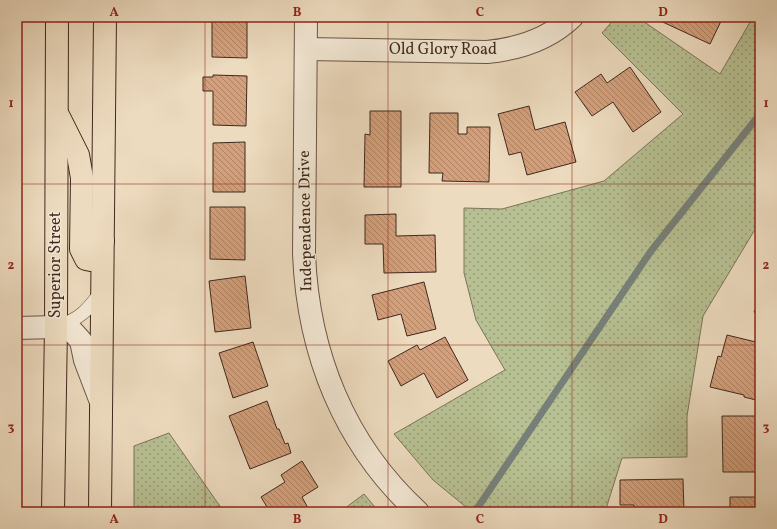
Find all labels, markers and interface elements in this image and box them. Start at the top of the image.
text: A [109,4,119,22]
text: B [293,4,302,22]
text: C [476,4,484,22]
text: D [658,4,668,22]
street label: Old Glory Road [389,39,497,61]
text: 1 [8,95,14,113]
text: 1 [763,95,769,113]
street label: Independence Drive [294,150,318,292]
street label: Superior Street [45,211,67,318]
text: 2 [8,257,15,275]
text: 2 [763,257,770,275]
text: 3 [8,419,15,437]
text: 3 [763,419,770,437]
text: A [109,511,119,529]
text: B [293,511,302,529]
text: C [476,511,484,529]
text: D [658,511,668,529]

